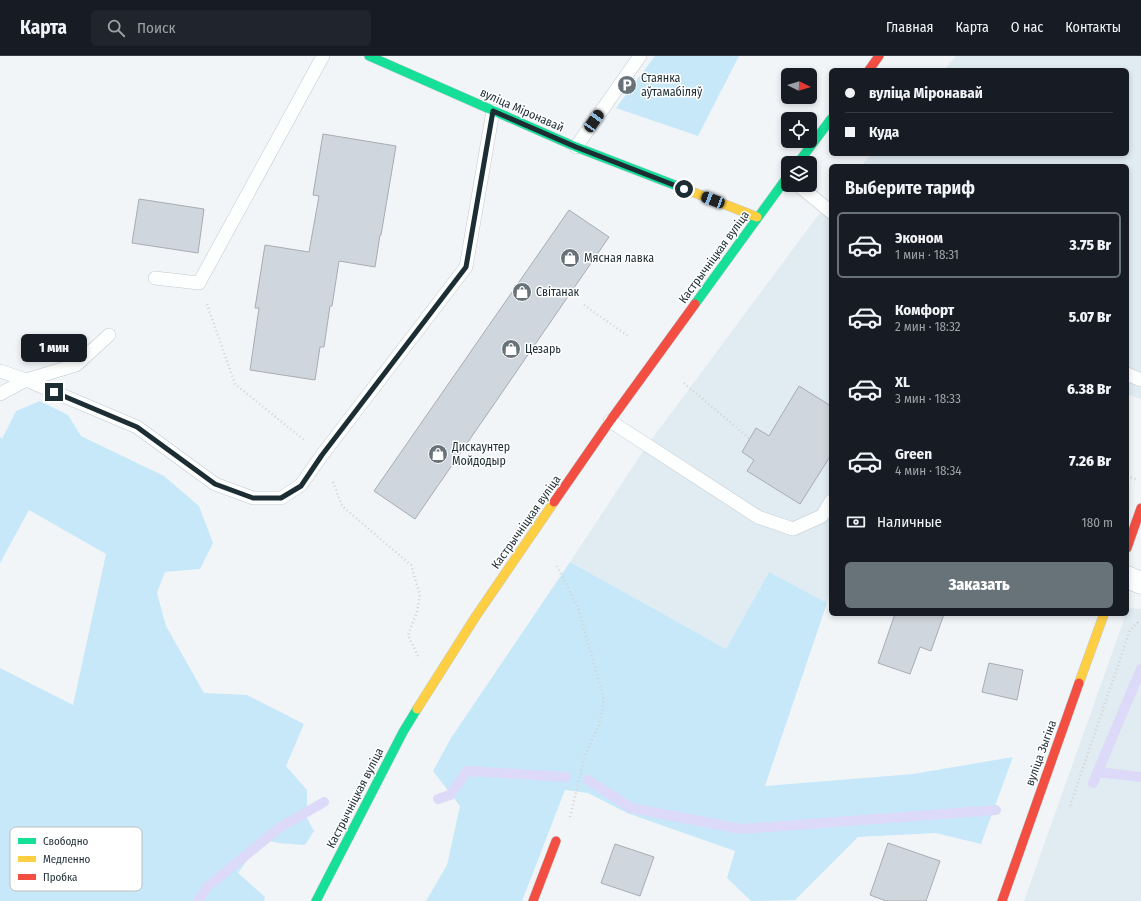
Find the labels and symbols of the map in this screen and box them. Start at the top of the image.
north arrow [781,68,817,104]
place label: Стаянка аўтамабіляў [641,71,703,99]
parking icon: Стаянка аўтамабіляў [616,74,638,96]
street label: вуліца Міронавай [478,85,566,135]
car [582,108,606,134]
route start [675,180,693,198]
car [700,190,726,210]
street label: Кастрычніцкая вуліца [676,208,752,306]
shop icon: Мясная лавка [559,247,581,269]
place label: Мясная лавка [584,251,654,265]
shop icon: Світанак [511,281,533,303]
place label: Світанак [536,285,580,299]
callout: 1 мин [21,334,87,362]
shop icon: Цезарь [500,338,522,360]
place label: Цезарь [525,342,561,356]
route end [45,383,63,401]
place label: Дискаунтер Мойдодыр [451,440,510,468]
shop icon: Дискаунтер Мойдодыр [427,443,449,465]
street label: Кастрычніцкая вуліца [488,472,564,571]
street label: вуліца Зыгіна [1023,718,1059,788]
street label: Кастрычніцкая вуліца [324,745,386,851]
legend [10,827,142,891]
text: Свободно [43,835,88,848]
text: Медленно [43,853,91,866]
text: Пробка [43,871,77,884]

